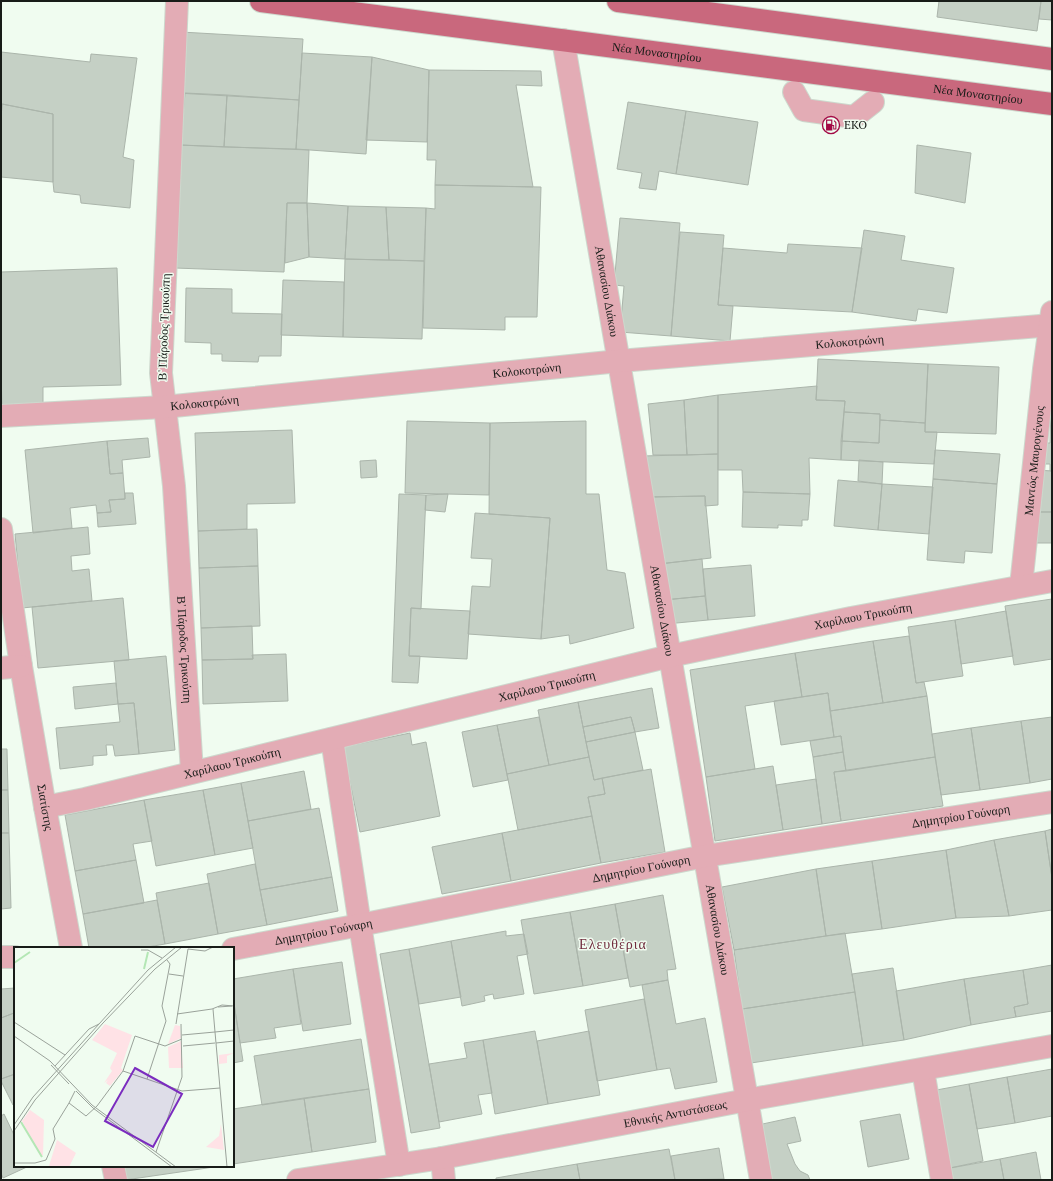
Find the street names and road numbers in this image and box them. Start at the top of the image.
street label: Νέα Μοναστηρίου [611,39,702,65]
street label: Νέα Μοναστηρίου [932,81,1024,107]
street label: Αθανασίου Διάκου [592,245,622,338]
street label: Β' Πάροδος Τρικούπη [154,273,173,381]
street label: Κολοκοτρώνη [815,331,884,352]
street label: Κολοκοτρώνη [492,359,562,381]
street label: Κολοκοτρώνη [170,391,239,413]
street label: Μαντώς Μαυρογένους [1021,405,1047,516]
street label: Αθανασίου Διάκου [647,564,678,657]
street label: Β' Πάροδος Τρικούπη [174,595,196,704]
street label: Χαρίλαου Τρικούπη [813,599,913,633]
street label: Χαρίλαου Τρικούπη [497,667,596,705]
street label: Χαρίλαου Τρικούπη [182,744,282,782]
street label: Σιατίστης [34,783,57,832]
street label: Δημητρίου Γούναρη [911,801,1011,831]
street label: Δημητρίου Γούναρη [591,851,691,885]
street label: Αθανασίου Διάκου [703,883,733,976]
street label: Δημητρίου Γούναρη [273,915,373,948]
street label: Εθνικής Αντιστάσεως [622,1096,728,1130]

